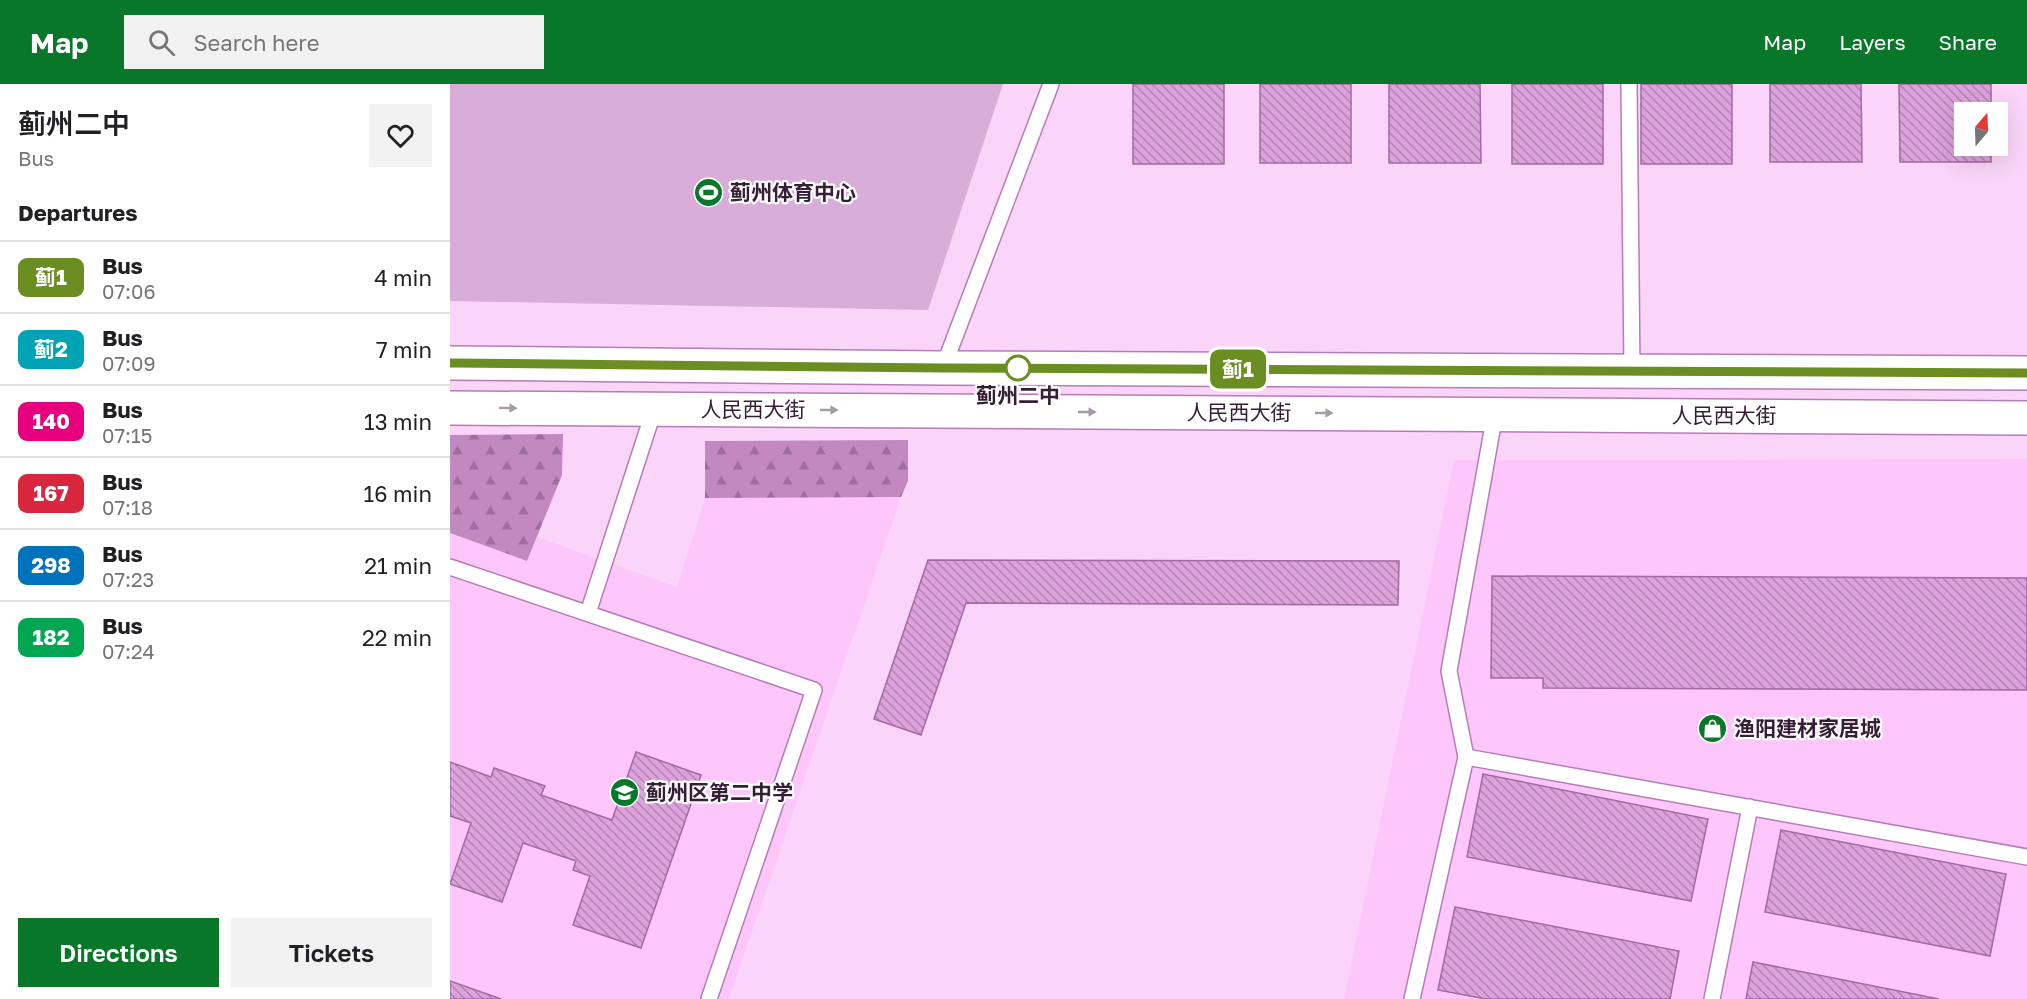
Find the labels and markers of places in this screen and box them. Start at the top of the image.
sports icon: 蓟州体育中心 [693,177,725,209]
place label: 蓟州体育中心 [730,179,856,205]
marker: 蓟州二中 [1005,355,1031,381]
place label: 蓟州二中 [976,382,1060,408]
shop icon: 渔阳建材家居城 [1697,713,1729,745]
place label: 渔阳建材家居城 [1734,715,1881,741]
school or university icon: 蓟州区第二中学 [609,777,641,809]
place label: 蓟州区第二中学 [646,779,793,805]

